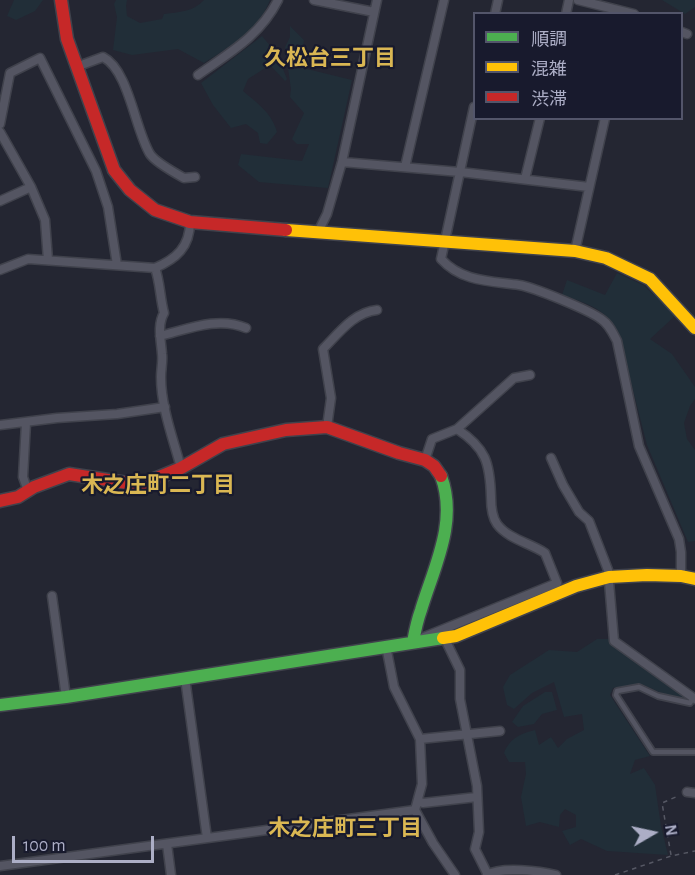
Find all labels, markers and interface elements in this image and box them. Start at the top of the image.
legend [473,12,683,120]
text: 順調 [531,31,567,49]
district label: 久松台三丁目 [264,45,396,71]
text: 混雑 [531,61,567,79]
text: 渋滞 [531,91,567,109]
district label: 木之庄町二丁目 [81,472,235,498]
north arrow [623,803,683,863]
district label: 木之庄町三丁目 [268,815,422,841]
text: N [662,823,680,837]
scale bar [15,824,158,862]
text: 100 m [23,837,66,855]

